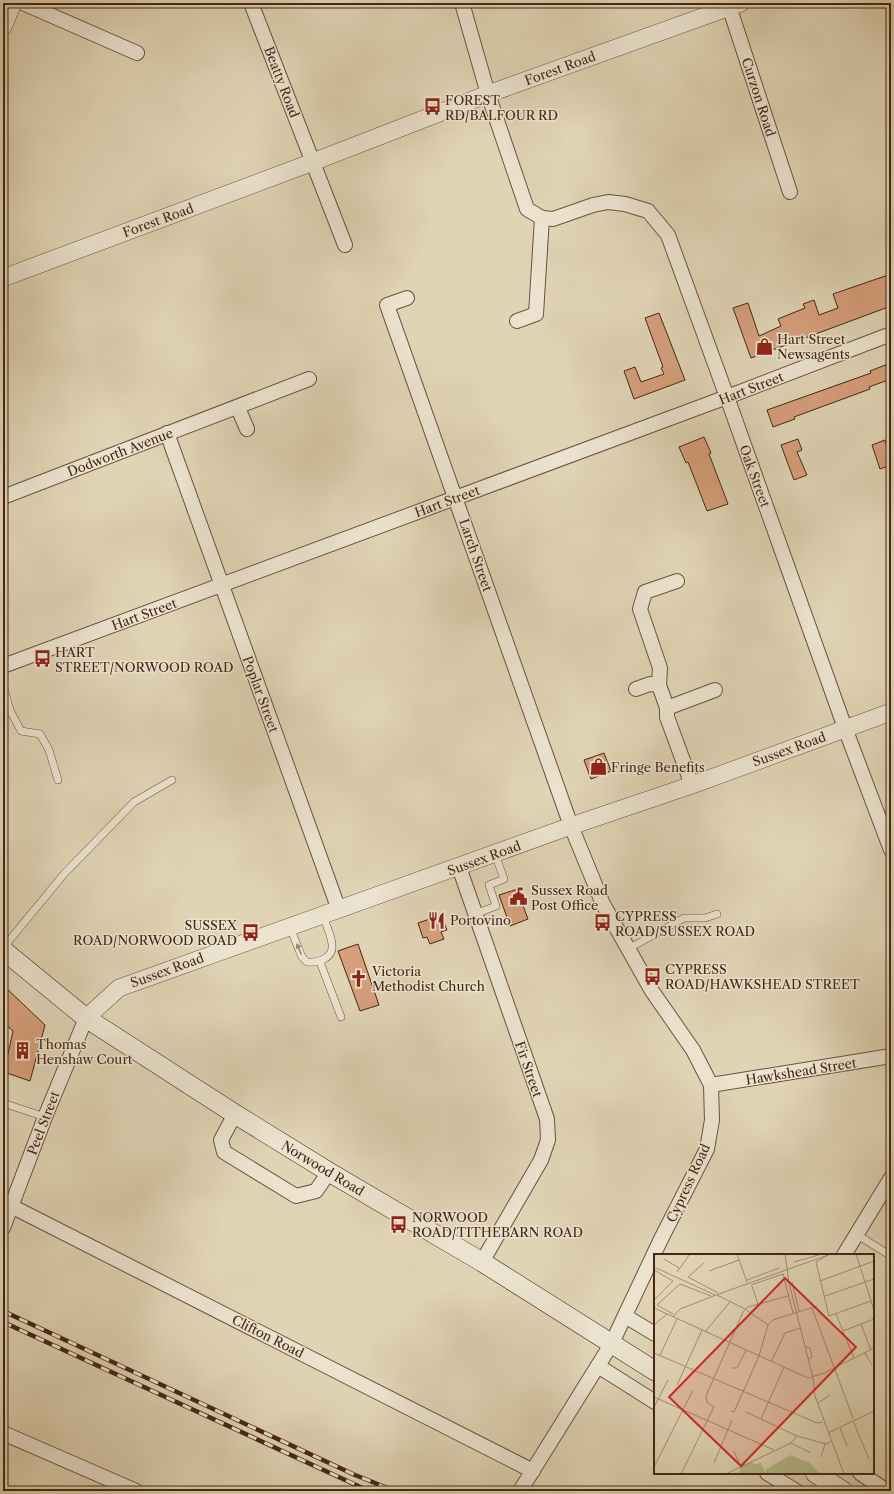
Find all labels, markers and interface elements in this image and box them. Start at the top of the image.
street label: Beatty Road [261,44,303,120]
street label: Forest Road [522,48,598,88]
street label: Curzon Road [739,56,779,139]
place label: FOREST RD/BALFOUR RD [445,92,558,123]
bus stop icon: FOREST RD/BALFOUR RD [422,97,442,117]
street label: Forest Road [120,200,196,240]
place label: Hart Street Newsagents [777,331,850,362]
shop icon: Hart Street Newsagents [754,336,774,356]
street label: Hart Street [716,368,786,408]
street label: Dodworth Avenue [65,424,175,480]
street label: Oak Street [736,443,774,510]
street label: Hart Street [412,482,482,520]
street label: Larch Street [456,516,496,594]
street label: Hart Street [109,595,179,633]
place label: HART STREET/NORWOOD ROAD [55,644,234,675]
bus stop icon: HART STREET/NORWOOD ROAD [32,649,52,669]
street label: Poplar Street [240,653,282,735]
street label: Sussex Road [750,728,828,770]
shop icon: Fringe Benefits [588,757,608,777]
place label: Fringe Benefits [611,759,705,775]
street label: Sussex Road [445,837,523,879]
place label: Sussex Road Post Office [531,882,608,913]
public building icon: Sussex Road Post Office [508,887,528,907]
place label: CYPRESS ROAD/SUSSEX ROAD [615,908,755,939]
restaurant icon: Portovino [427,910,447,930]
place label: Portovino [450,912,511,928]
bus stop icon: CYPRESS ROAD/SUSSEX ROAD [592,913,612,933]
place label: SUSSEX ROAD/NORWOOD ROAD [73,917,238,948]
bus stop icon: SUSSEX ROAD/NORWOOD ROAD [240,922,260,942]
one-way arrow [295,943,302,955]
street label: Sussex Road [128,949,206,991]
place label: CYPRESS ROAD/HAWKSHEAD STREET [665,961,860,992]
place label: Victoria Methodist Church [371,963,485,994]
bus stop icon: CYPRESS ROAD/HAWKSHEAD STREET [642,966,662,986]
church icon: Victoria Methodist Church [349,968,369,988]
place label: Thomas Henshaw Court [36,1036,133,1067]
street label: Fir Street [512,1039,546,1099]
building icon: Thomas Henshaw Court [13,1041,33,1061]
street label: Hawkshead Street [744,1054,858,1088]
street label: Peel Street [24,1088,63,1157]
street label: Norwood Road [279,1137,367,1199]
street label: Cypress Road [663,1141,713,1225]
place label: NORWOOD ROAD/TITHEBARN ROAD [412,1209,583,1240]
bus stop icon: NORWOOD ROAD/TITHEBARN ROAD [389,1214,409,1234]
inset map [654,1254,874,1474]
street label: Clifton Road [229,1311,307,1361]

